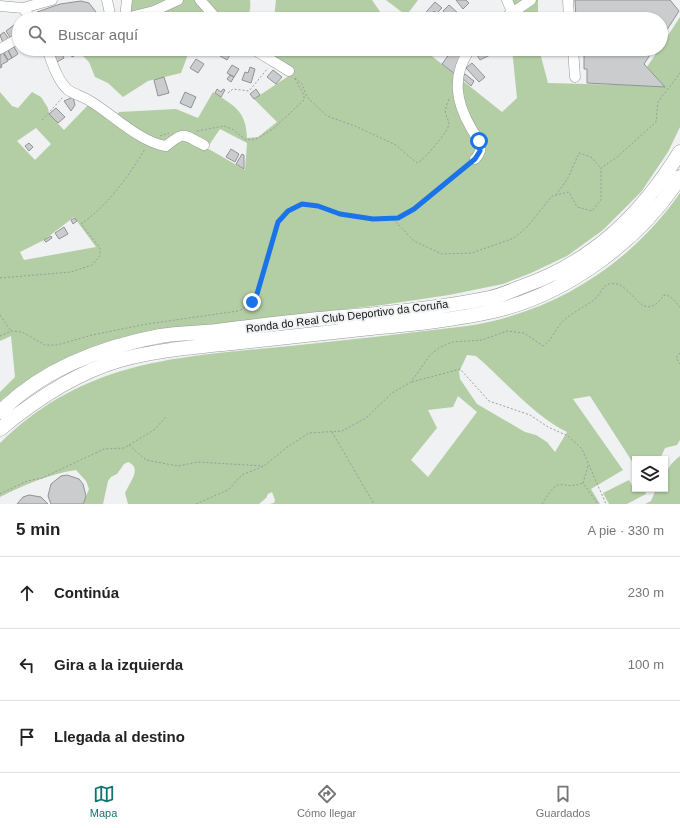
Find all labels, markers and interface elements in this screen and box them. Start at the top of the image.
search box [12,12,668,56]
icon: search [26,23,48,45]
text: Buscar aquí [58,26,138,43]
route start [470,132,488,150]
route end [243,293,261,311]
street label: Ronda do Real Club Deportivo da Coruña [245,298,450,334]
map controls [632,456,668,492]
button: layers [632,456,668,492]
text: 5 min [16,520,60,539]
text: A pie · 330 m [587,523,664,538]
icon: ahead [16,582,38,604]
text: Continúa [54,584,119,601]
text: 230 m [628,585,664,600]
icon: left [16,654,38,676]
text: Gira a la izquierda [54,656,183,673]
text: 100 m [628,657,664,672]
icon: arrive [16,726,38,748]
text: Llegada al destino [54,728,185,745]
tab: Mapa [90,783,117,819]
tab: Cómo llegar [297,783,356,819]
tab: Guardados [536,783,590,819]

